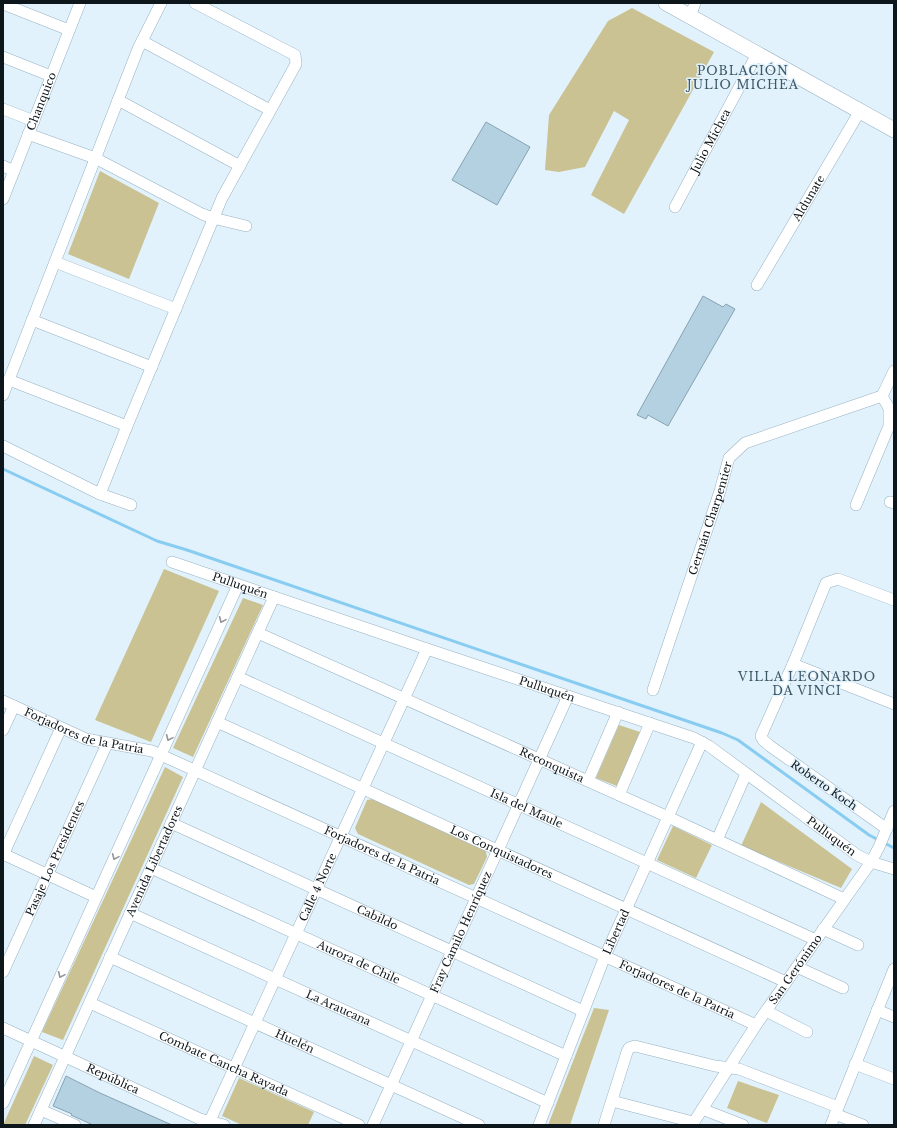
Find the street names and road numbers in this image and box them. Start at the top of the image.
street label: Chanquico [24,70,59,132]
street label: Julio Michea [687,106,734,177]
street label: Aldunate [789,173,827,224]
street label: Germán Charpentier [685,459,735,577]
street label: Pulluquén [210,569,270,601]
street label: Pulluquén [517,673,577,705]
street label: Forjadores de la Patria [22,705,146,757]
street label: Reconquista [517,744,587,786]
street label: Roberto Koch [788,757,860,813]
street label: Isla del Maule [488,786,565,831]
street label: Pasaje Los Presidentes [22,798,87,918]
street label: Avenida Libertadores [122,803,185,920]
street label: Pulluquén [804,813,859,859]
street label: Forjadores de la Patria [322,823,443,888]
street label: Los Conquistadores [448,823,555,882]
street label: Calle 4 Norte [296,851,339,923]
street label: Fray Camilo Henríquez [427,869,495,995]
street label: Cabildo [355,902,400,933]
street label: Libertad [600,906,633,957]
street label: San Gerónimo [766,931,825,1007]
street label: Aurora de Chile [314,937,402,987]
street label: Forjadores de la Patria [617,957,738,1022]
street label: La Araucana [304,987,374,1029]
street label: Huelén [273,1026,317,1056]
street label: Combate Cancha Rayada [157,1028,292,1100]
street label: República [84,1061,142,1097]

